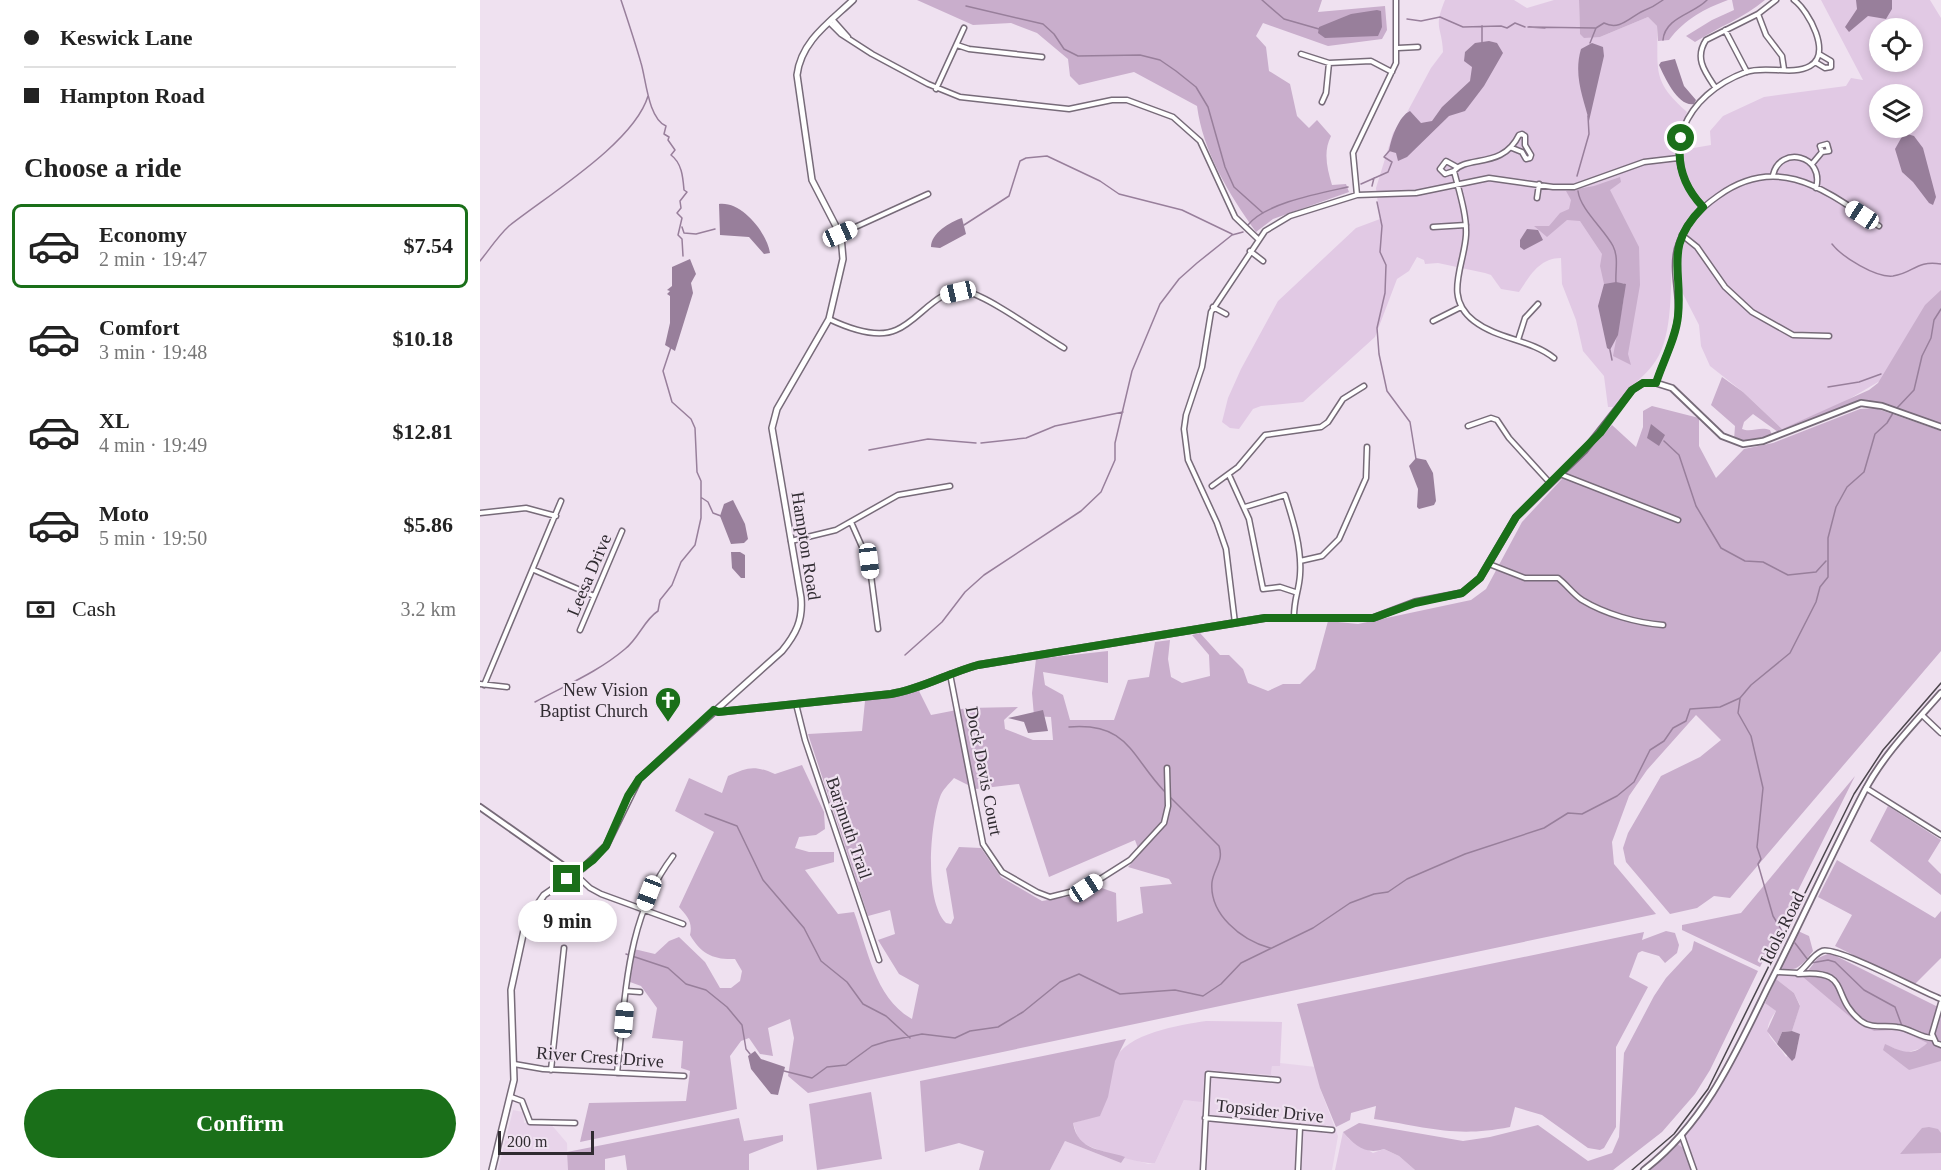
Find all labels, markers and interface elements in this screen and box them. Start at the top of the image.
map controls [1869,18,1923,138]
button: locate [1869,18,1923,72]
text: Keswick Lane [60,25,193,50]
text: Hampton Road [60,83,205,108]
button: layers [1869,84,1923,138]
route start [1667,124,1694,151]
text: Choose a ride [24,153,182,183]
car [1842,198,1882,232]
car [820,218,860,250]
icon: car [27,219,81,273]
text: Economy [99,222,187,247]
text: $7.54 [404,233,453,258]
text: 2 min · 19:47 [99,248,207,270]
car [938,279,978,305]
icon: car [27,312,81,366]
text: Comfort [99,315,180,340]
text: $10.18 [393,326,453,351]
text: 3 min · 19:48 [99,341,207,363]
icon: car [27,405,81,459]
text: XL [99,408,130,433]
text: $12.81 [393,419,453,444]
text: 4 min · 19:49 [99,434,207,456]
street label: Hampton Road [788,490,824,602]
icon: car [27,498,81,552]
text: Moto [99,501,149,526]
text: $5.86 [404,512,453,537]
text: 5 min · 19:50 [99,527,207,549]
street label: Leesa Drive [563,531,615,619]
car [858,542,880,580]
icon: cash [24,593,57,626]
text: Cash [72,596,116,621]
text: 3.2 km [400,598,456,620]
place label: New Vision Baptist Church [540,680,648,721]
church icon: New Vision Baptist Church [653,685,683,723]
street label: Dock Davis Court [962,705,1006,837]
street label: Barjmuth Trail [822,774,876,882]
route end [553,865,580,892]
car [1066,871,1106,905]
car [634,873,664,913]
street label: Idols Road [1756,888,1808,968]
callout: 9 min [518,900,616,942]
text: 9 min [543,910,592,932]
car [613,1001,635,1039]
street label: River Crest Drive [535,1043,665,1071]
button: Confirm [24,1089,456,1158]
street label: Topsider Drive [1215,1095,1325,1127]
scale bar [498,1128,594,1156]
text: 200 m [507,1133,547,1150]

